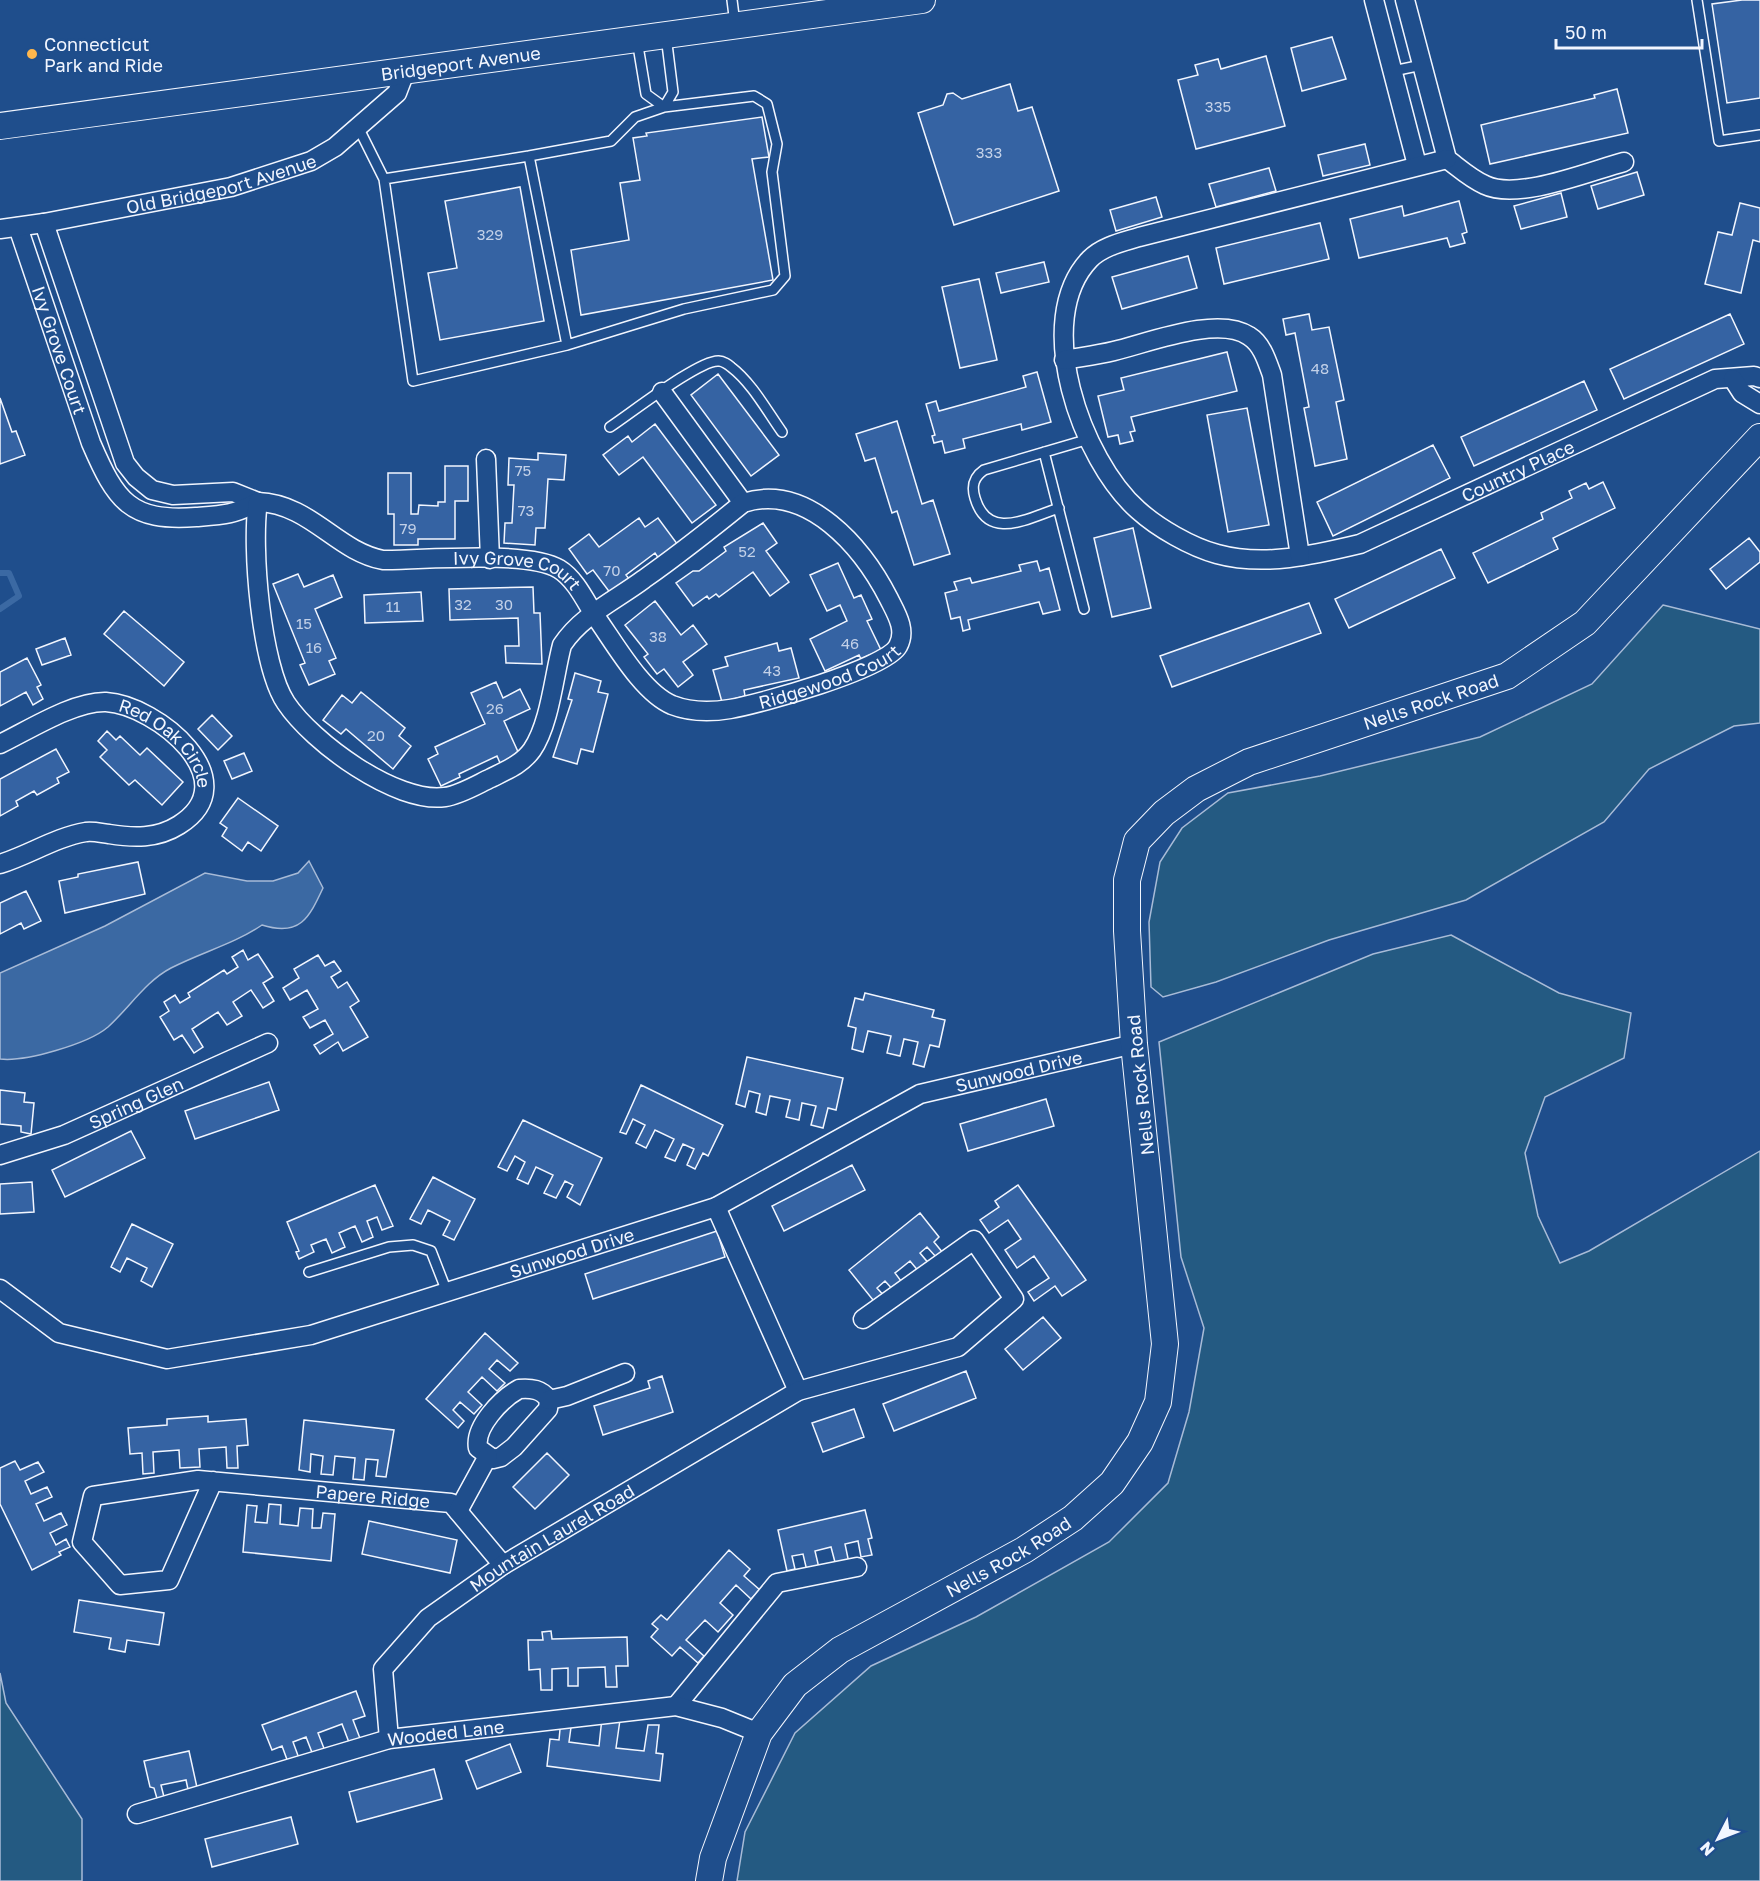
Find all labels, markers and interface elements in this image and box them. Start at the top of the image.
scale bar [1556,12,1702,50]
text: 50 m [1565,21,1607,43]
place label: Connecticut Park and Ride [44,33,163,76]
street label: Bridgeport Avenue [379,41,542,85]
marker: Connecticut Park and Ride [25,47,39,61]
house number: 335 [1205,97,1231,115]
house number: 333 [976,143,1002,161]
street label: Old Bridgeport Avenue [124,149,319,218]
house number: 329 [477,225,503,243]
street label: Ivy Grove Court [28,283,92,417]
house number: 48 [1311,359,1329,377]
street label: Country Place [1458,435,1578,506]
house number: 75 [515,461,531,479]
house number: 73 [518,501,534,519]
house number: 79 [399,519,417,537]
house number: 52 [738,542,756,560]
street label: Ivy Grove Court [453,546,586,594]
house number: 70 [603,561,621,579]
house number: 32 [454,595,472,613]
house number: 30 [495,595,513,613]
house number: 11 [386,597,400,615]
house number: 15 [296,614,312,632]
house number: 38 [649,627,667,645]
house number: 46 [841,634,859,652]
house number: 16 [306,638,322,656]
street label: Ridgewood Court [756,640,905,713]
house number: 43 [763,661,781,679]
street label: Nells Rock Road [1360,669,1501,734]
street label: Red Oak Circle [116,694,216,789]
house number: 26 [486,699,504,717]
house number: 20 [367,726,385,744]
street label: Nells Rock Road [1122,1014,1158,1156]
street label: Sunwood Drive [953,1045,1084,1096]
street label: Spring Glen [85,1072,187,1133]
street label: Sunwood Drive [507,1223,637,1283]
street label: Mountain Laurel Road [465,1479,638,1596]
street label: Papere Ridge [315,1480,431,1512]
street label: Nells Rock Road [942,1511,1075,1601]
street label: Wooded Lane [386,1715,505,1750]
north arrow [1688,1809,1748,1869]
text: N [1695,1838,1718,1860]

